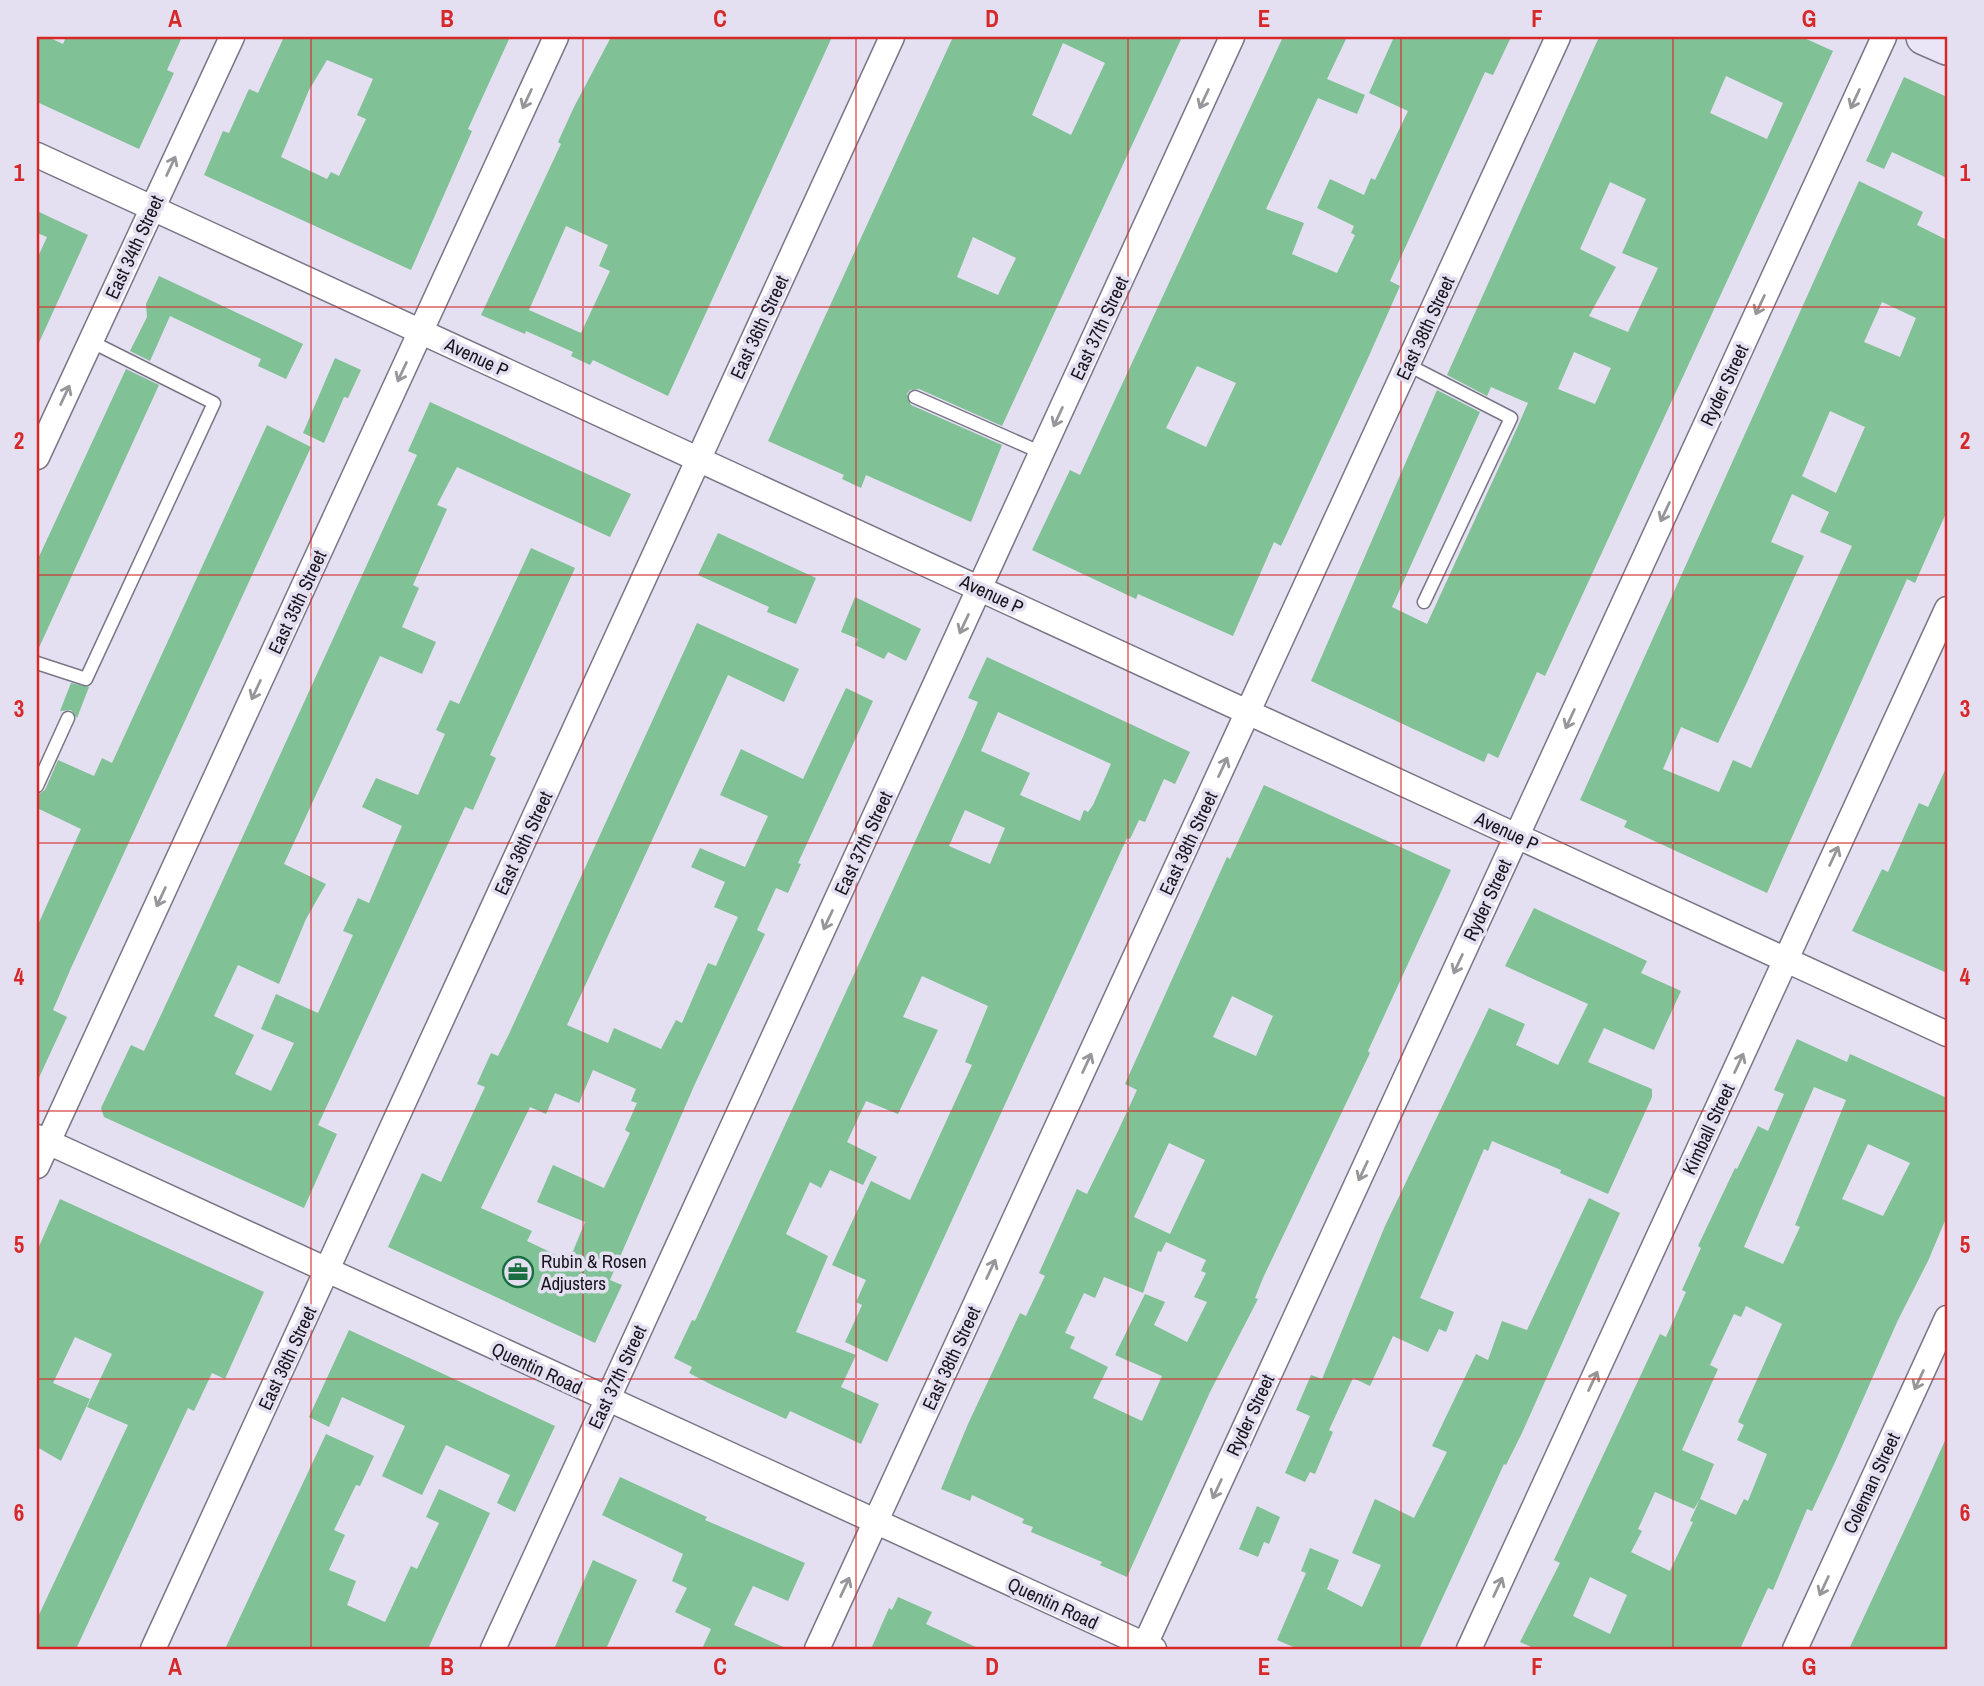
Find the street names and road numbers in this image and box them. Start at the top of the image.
street label: East 34th Street [99,190,170,303]
street label: East 36th Street [724,270,795,383]
street label: East 37th Street [1064,271,1135,384]
street label: East 38th Street [1390,271,1461,384]
street label: Avenue P [440,331,513,383]
street label: Ryder Street [1694,339,1755,430]
street label: East 35th Street [262,545,333,658]
street label: Avenue P [955,568,1028,620]
street label: East 36th Street [488,786,559,899]
street label: East 37th Street [828,786,899,899]
street label: East 38th Street [1153,786,1224,899]
street label: Avenue P [1470,805,1543,857]
street label: Ryder Street [1457,854,1518,945]
street label: Kimball Street [1676,1079,1741,1179]
street label: East 36th Street [252,1301,323,1414]
street label: East 38th Street [916,1301,987,1414]
street label: East 37th Street [582,1320,653,1433]
street label: Quentin Road [488,1336,586,1400]
street label: Ryder Street [1220,1369,1281,1460]
street label: Coleman Street [1836,1428,1906,1538]
street label: Quentin Road [1004,1571,1102,1635]

